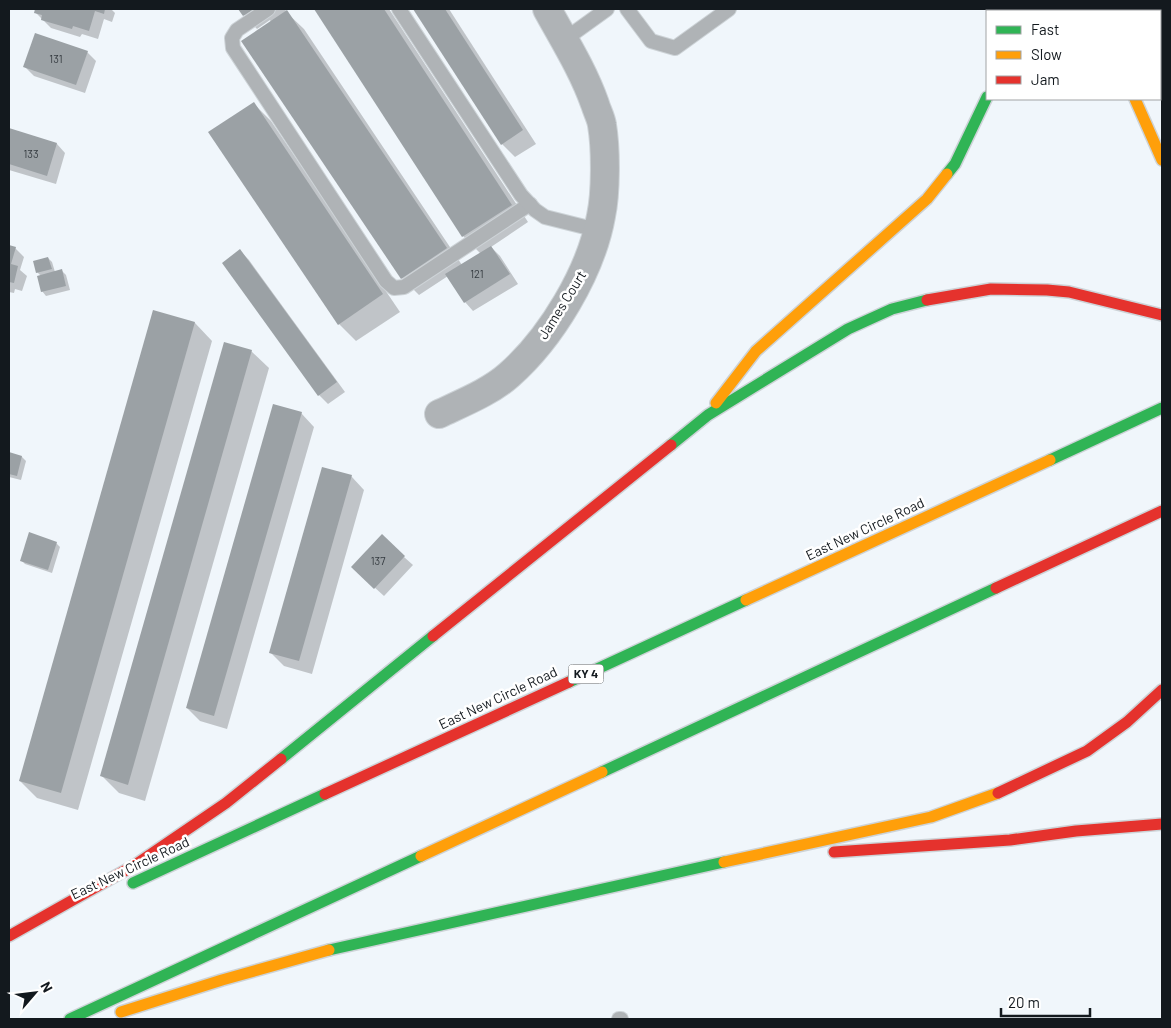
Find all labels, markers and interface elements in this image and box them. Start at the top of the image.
legend [986,10,1161,100]
text: Fast [1031,20,1059,38]
text: Slow [1031,45,1062,63]
house number: 131 [49,52,63,65]
text: Jam [1031,70,1060,88]
house number: 133 [23,147,39,160]
house number: 121 [470,267,484,280]
street label: James Court [534,267,589,342]
street label: East New Circle Road [803,494,927,563]
house number: 137 [371,554,385,567]
street label: East New Circle Road [436,663,560,732]
road number: KY 4 [568,664,604,684]
street label: East New Circle Road [68,833,192,902]
north arrow [10,968,60,1018]
text: N [37,979,57,995]
scale bar [1001,986,1090,1018]
text: 20 m [1008,993,1040,1011]

